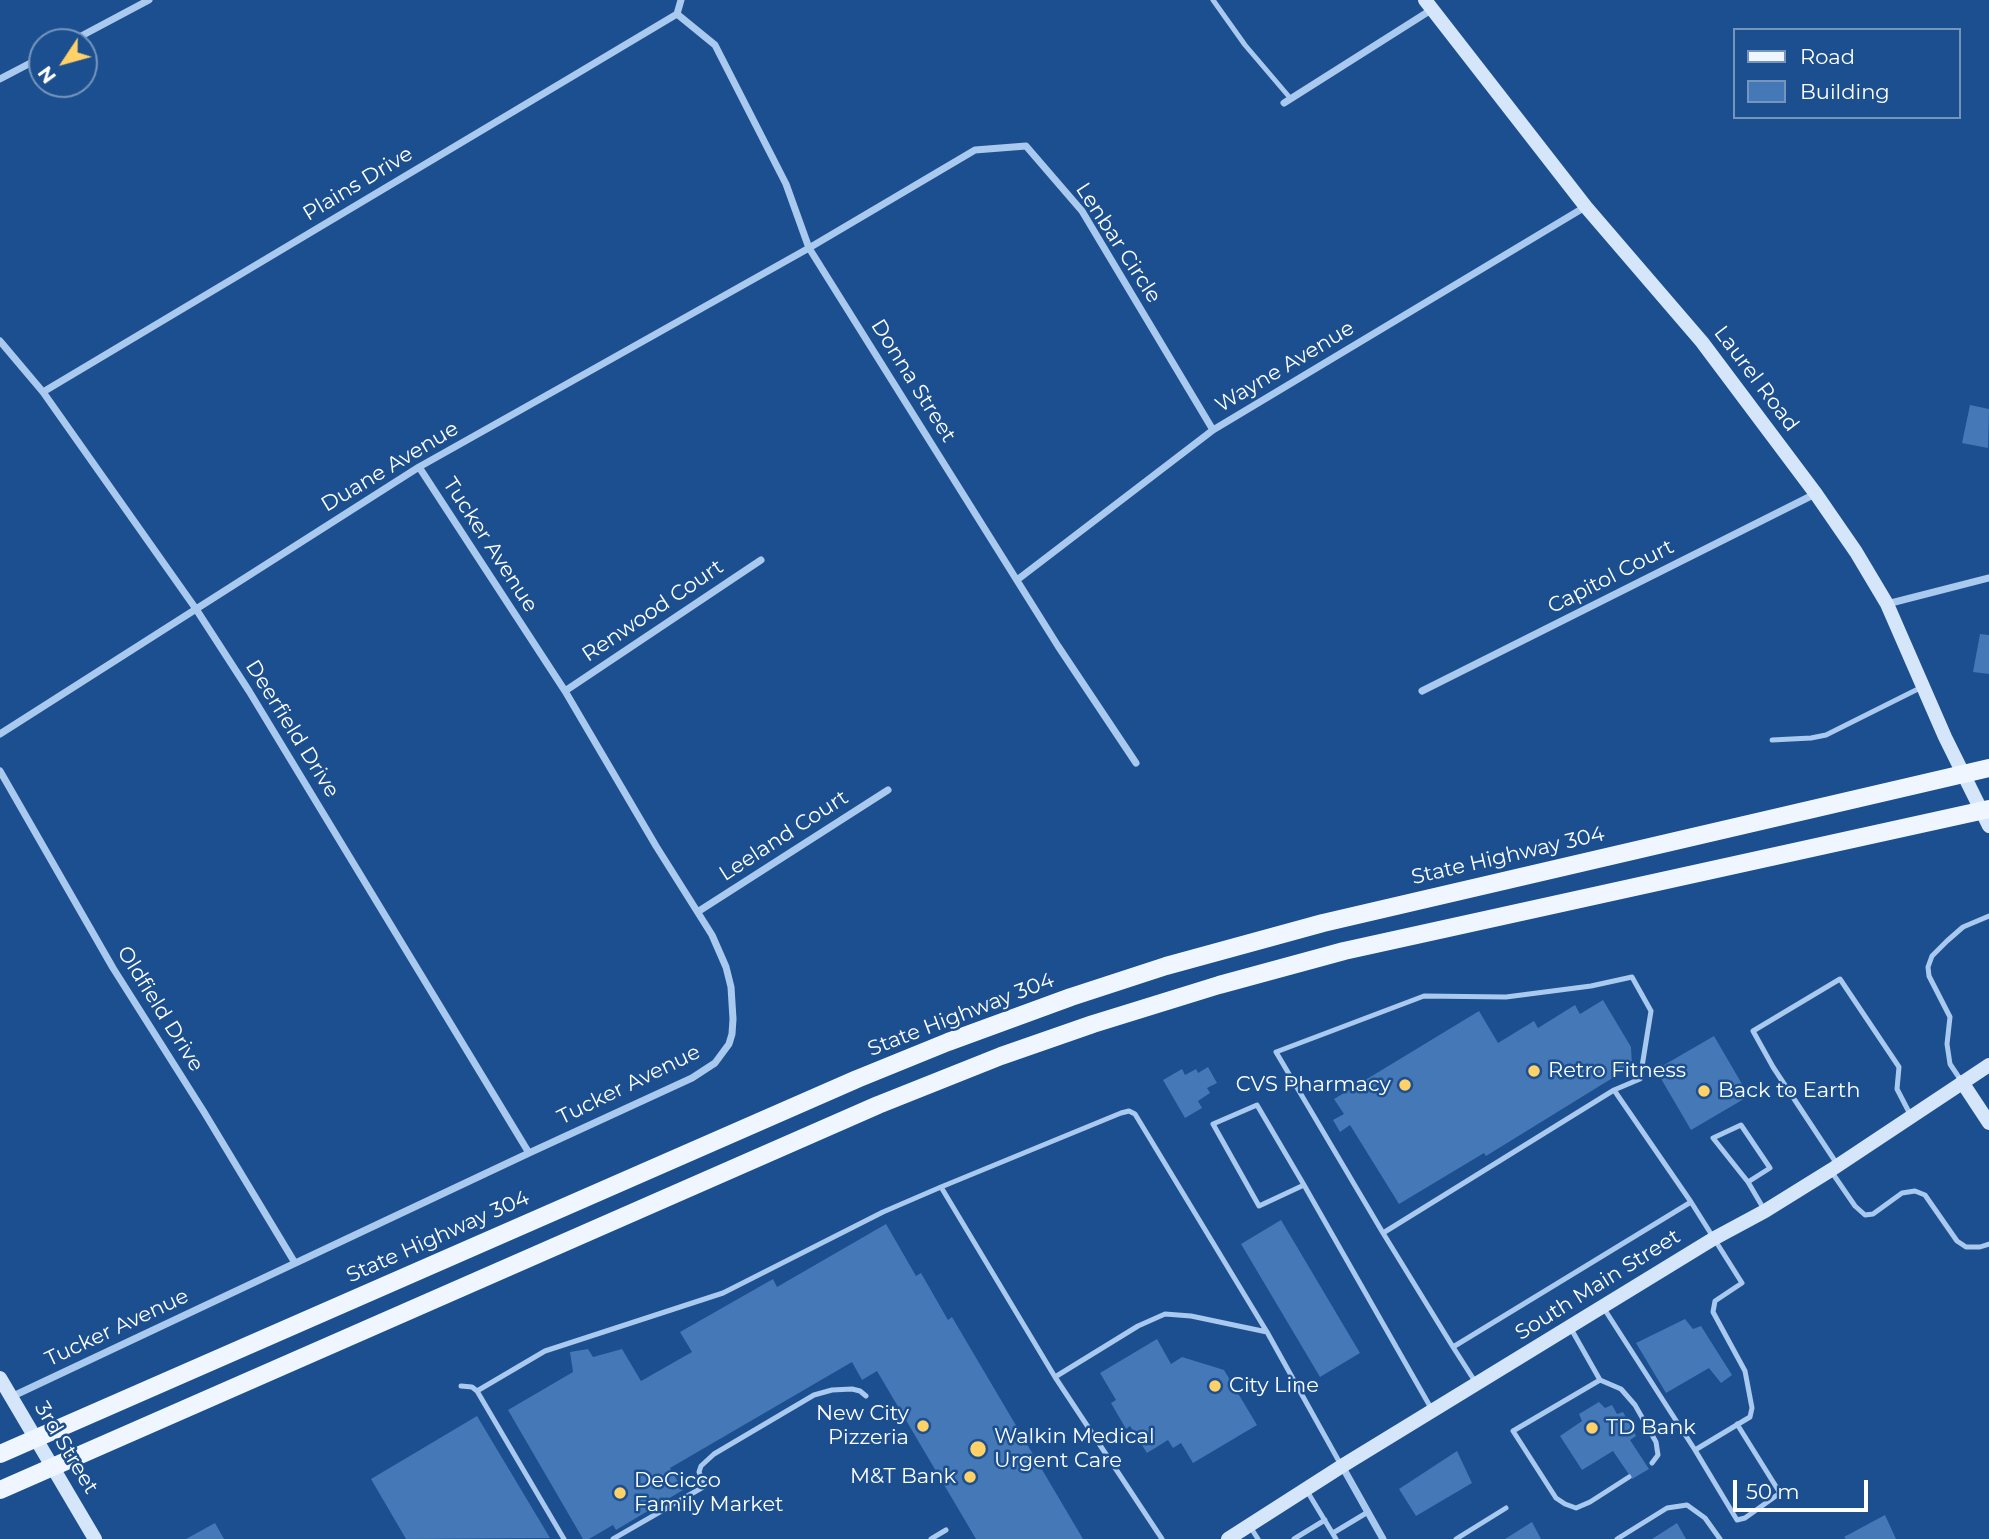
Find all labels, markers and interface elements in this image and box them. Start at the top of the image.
north arrow [28,28,98,98]
legend [1734,28,1961,119]
text: Road [1800,44,1855,69]
text: N [33,61,61,87]
text: Building [1800,79,1890,104]
street label: Plains Drive [298,141,418,227]
street label: Lenbar Circle [1070,178,1166,308]
street label: Donna Street [865,315,961,447]
street label: Wayne Avenue [1211,316,1359,418]
street label: Laurel Road [1708,321,1804,437]
street label: Duane Avenue [317,416,463,518]
street label: Tucker Avenue [437,473,543,617]
street label: Capitol Court [1544,534,1678,620]
street label: Renwood Court [578,554,728,668]
street label: Deerfield Drive [240,656,344,802]
street label: Leeland Court [715,785,853,887]
street label: State Highway 304 [1409,822,1607,890]
street label: Oldfield Drive [111,942,209,1076]
street label: State Highway 304 [864,968,1058,1062]
street label: Tucker Avenue [554,1040,704,1130]
place label: Retro Fitness [1548,1058,1686,1084]
marker: Retro Fitness [1526,1063,1542,1079]
place label: CVS Pharmacy [1236,1072,1391,1098]
marker: CVS Pharmacy [1397,1077,1413,1093]
place label: Back to Earth [1718,1078,1860,1104]
marker: Back to Earth [1696,1083,1712,1099]
street label: State Highway 304 [343,1185,533,1289]
street label: South Main Street [1511,1224,1685,1346]
street label: Tucker Avenue [41,1284,193,1372]
place label: City Line [1229,1373,1319,1399]
marker: City Line [1207,1378,1223,1394]
street label: 3rd Street [29,1397,103,1499]
place label: New City Pizzeria [816,1401,909,1451]
place label: TD Bank [1606,1415,1696,1441]
marker: New City Pizzeria [915,1418,931,1434]
marker: TD Bank [1584,1420,1600,1436]
place label: Walkin Medical Urgent Care [994,1424,1155,1474]
marker: Walkin Medical Urgent Care [968,1439,988,1459]
place label: M&T Bank [850,1464,956,1490]
scale bar [1737,1466,1872,1510]
place label: DeCicco Family Market [634,1468,784,1518]
marker: M&T Bank [962,1469,978,1485]
text: 50 m [1746,1479,1800,1504]
marker: DeCicco Family Market [612,1485,628,1501]

